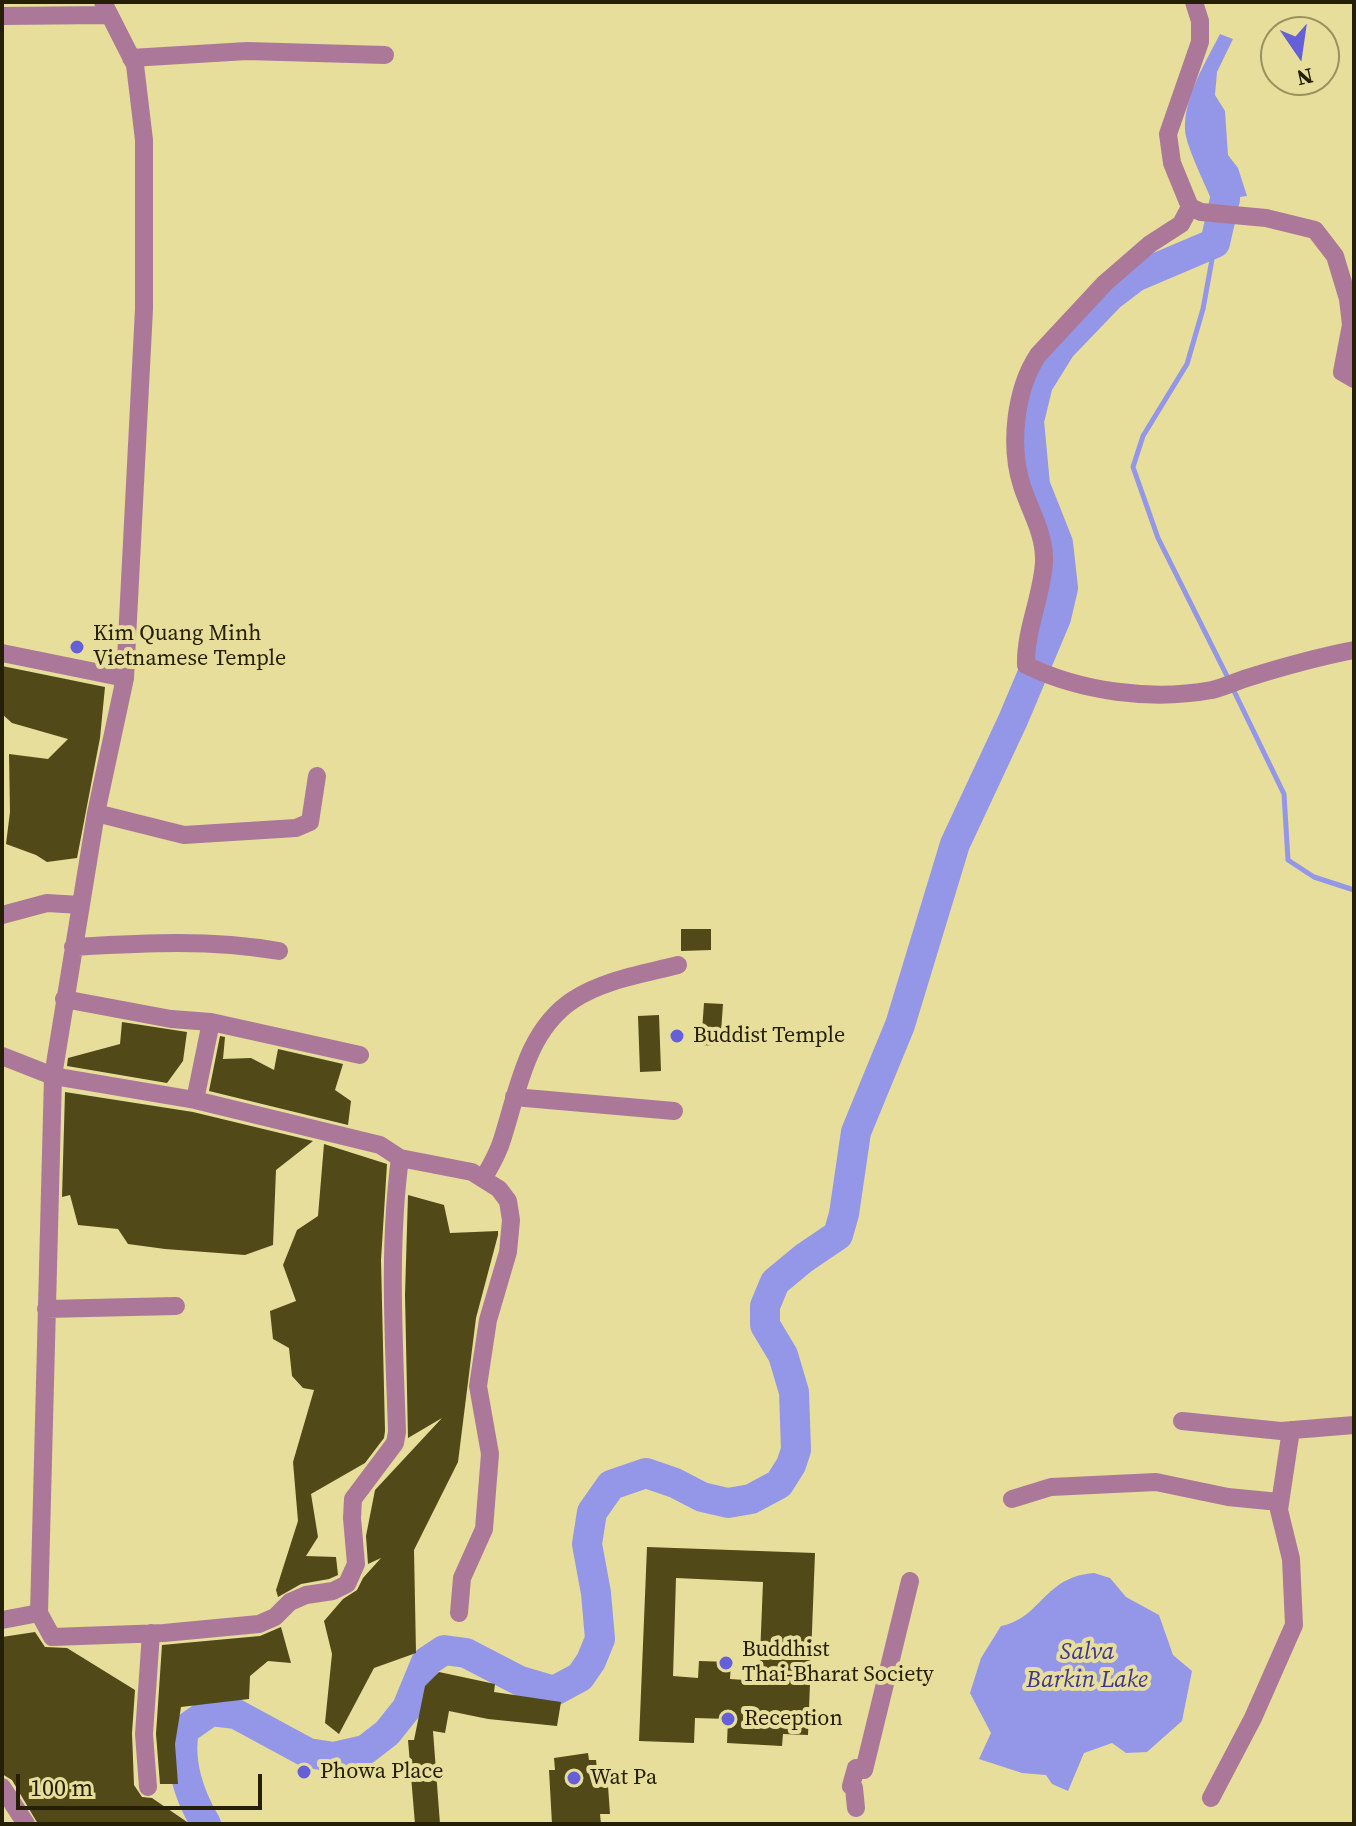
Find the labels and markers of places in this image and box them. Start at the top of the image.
place label: Kim Quang Minh Vietnamese Temple [93,621,286,672]
marker: Kim Quang Minh Vietnamese Temple [68,638,86,656]
place label: Buddist Temple [693,1023,845,1049]
marker: Buddist Temple [668,1027,686,1045]
place label: Buddhist Thai-Bharat Society [742,1637,934,1688]
marker: Buddhist Thai-Bharat Society [717,1654,735,1672]
place label: Reception [744,1706,843,1732]
marker: Reception [719,1710,737,1728]
place label: Phowa Place [320,1759,443,1785]
marker: Phowa Place [295,1763,313,1781]
place label: Wat Pa [590,1765,657,1791]
marker: Wat Pa [565,1769,583,1787]

